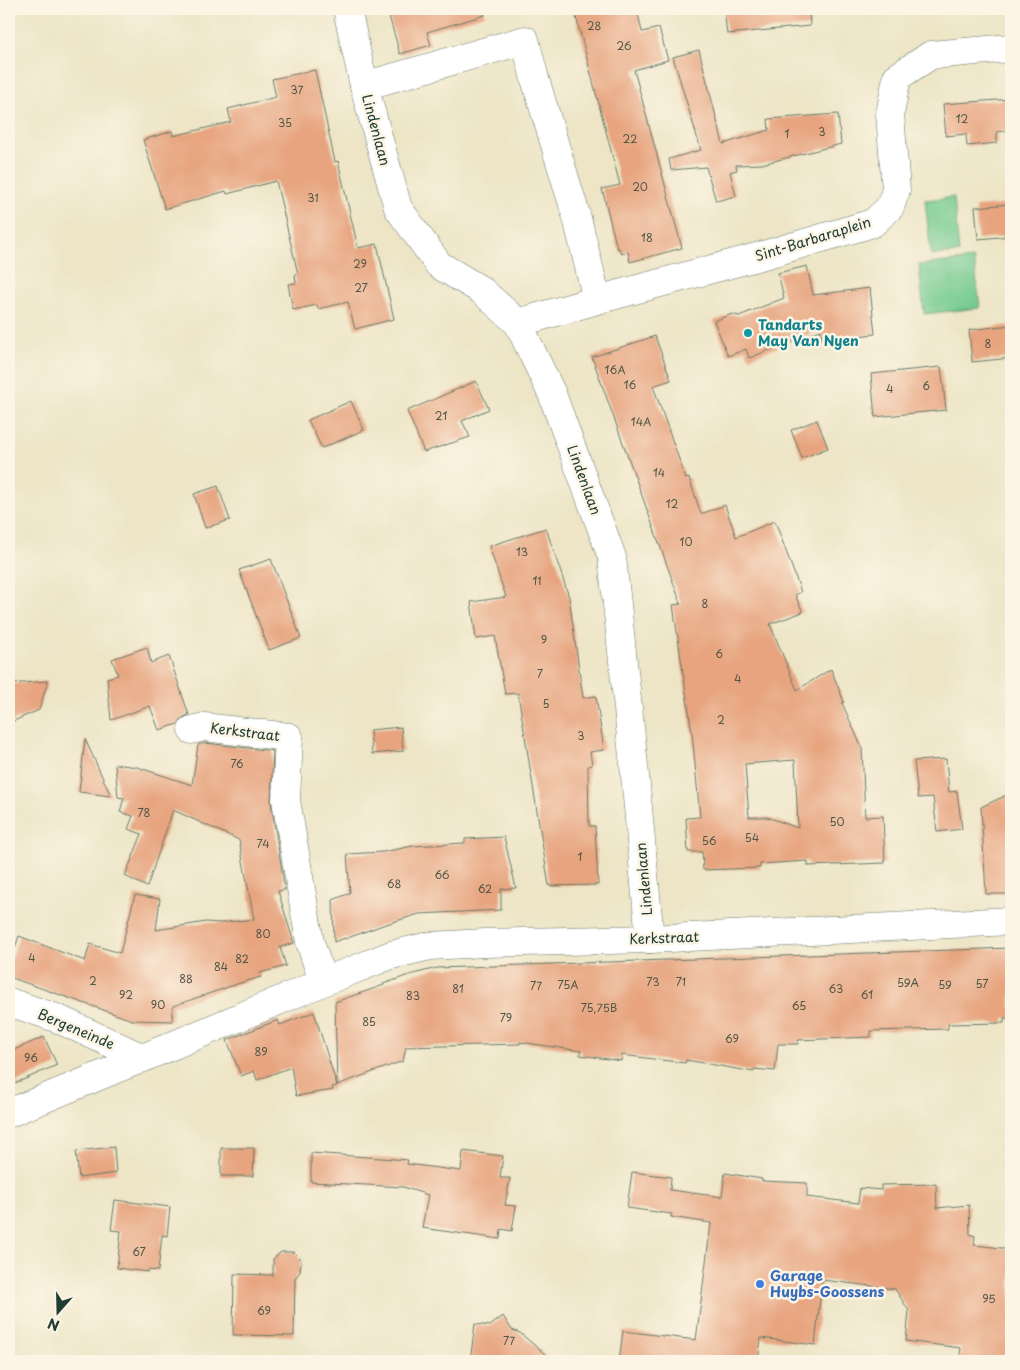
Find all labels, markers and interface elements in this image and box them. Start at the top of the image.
house number: 28 [587,17,601,34]
house number: 26 [616,37,632,54]
house number: 37 [291,81,304,98]
street label: Lindenlaan [357,92,396,168]
house number: 12 [956,110,969,127]
house number: 35 [278,114,292,131]
house number: 3 [818,123,826,140]
house number: 1 [785,125,790,142]
house number: 22 [623,130,637,147]
house number: 20 [632,178,648,195]
house number: 31 [307,189,319,206]
street label: Sint-Barbaraplein [752,211,873,266]
house number: 18 [641,229,653,246]
house number: 29 [353,255,367,272]
house number: 27 [354,279,368,296]
place label: Tandarts May Van Nyen [758,314,859,351]
marker: Tandarts May Van Nyen [742,327,754,339]
house number: 8 [985,335,992,352]
house number: 16A [605,361,625,378]
house number: 16 [624,376,637,393]
house number: 6 [922,377,930,394]
house number: 4 [886,380,894,397]
house number: 21 [435,407,447,424]
house number: 14A [631,413,651,430]
street label: Lindenlaan [562,442,607,518]
house number: 14 [653,464,665,481]
house number: 12 [666,495,679,512]
house number: 10 [680,533,692,550]
house number: 13 [516,543,528,560]
house number: 11 [532,572,542,589]
house number: 8 [702,595,709,612]
house number: 9 [541,631,547,648]
house number: 6 [715,645,723,662]
house number: 7 [537,665,543,682]
house number: 4 [734,670,742,687]
house number: 5 [542,695,550,712]
house number: 2 [717,711,725,728]
street label: Kerkstraat [209,717,281,746]
house number: 3 [577,727,585,744]
house number: 76 [230,755,244,772]
house number: 78 [138,804,151,821]
house number: 50 [829,813,845,830]
house number: 54 [745,829,759,846]
house number: 56 [702,832,717,849]
house number: 74 [256,835,270,852]
street label: Lindenlaan [630,842,657,916]
house number: 1 [578,848,583,865]
house number: 66 [434,866,450,883]
house number: 68 [387,875,401,892]
house number: 62 [478,880,492,897]
house number: 80 [256,925,270,942]
street label: Kerkstraat [629,926,700,949]
house number: 4 [28,949,36,966]
house number: 82 [235,950,249,967]
house number: 84 [214,958,228,975]
house number: 88 [179,970,193,987]
house number: 2 [89,972,97,989]
house number: 73 [646,973,660,990]
house number: 71 [676,973,686,990]
house number: 59A [897,974,920,991]
house number: 57 [975,975,989,992]
house number: 75A [557,976,579,993]
house number: 59 [938,976,952,993]
house number: 77 [530,977,542,994]
house number: 81 [452,980,464,997]
house number: 63 [829,980,843,997]
house number: 92 [119,986,133,1003]
house number: 61 [861,986,873,1003]
house number: 83 [406,987,420,1004]
house number: 90 [151,996,165,1013]
house number: 65 [792,997,806,1014]
house number: 75,75B [581,999,617,1016]
street label: Bergeneinde [34,1003,118,1054]
house number: 79 [500,1009,512,1026]
house number: 85 [362,1013,376,1030]
house number: 69 [725,1030,739,1047]
house number: 89 [254,1043,268,1060]
house number: 96 [24,1049,38,1066]
house number: 67 [132,1243,146,1260]
place label: Garage Huybs-Goossens [770,1265,884,1302]
marker: Garage Huybs-Goossens [754,1278,766,1290]
north arrow [32,1288,82,1338]
house number: 95 [982,1290,996,1307]
house number: 69 [257,1302,271,1319]
text: N [45,1313,62,1336]
house number: 77 [503,1332,515,1349]

